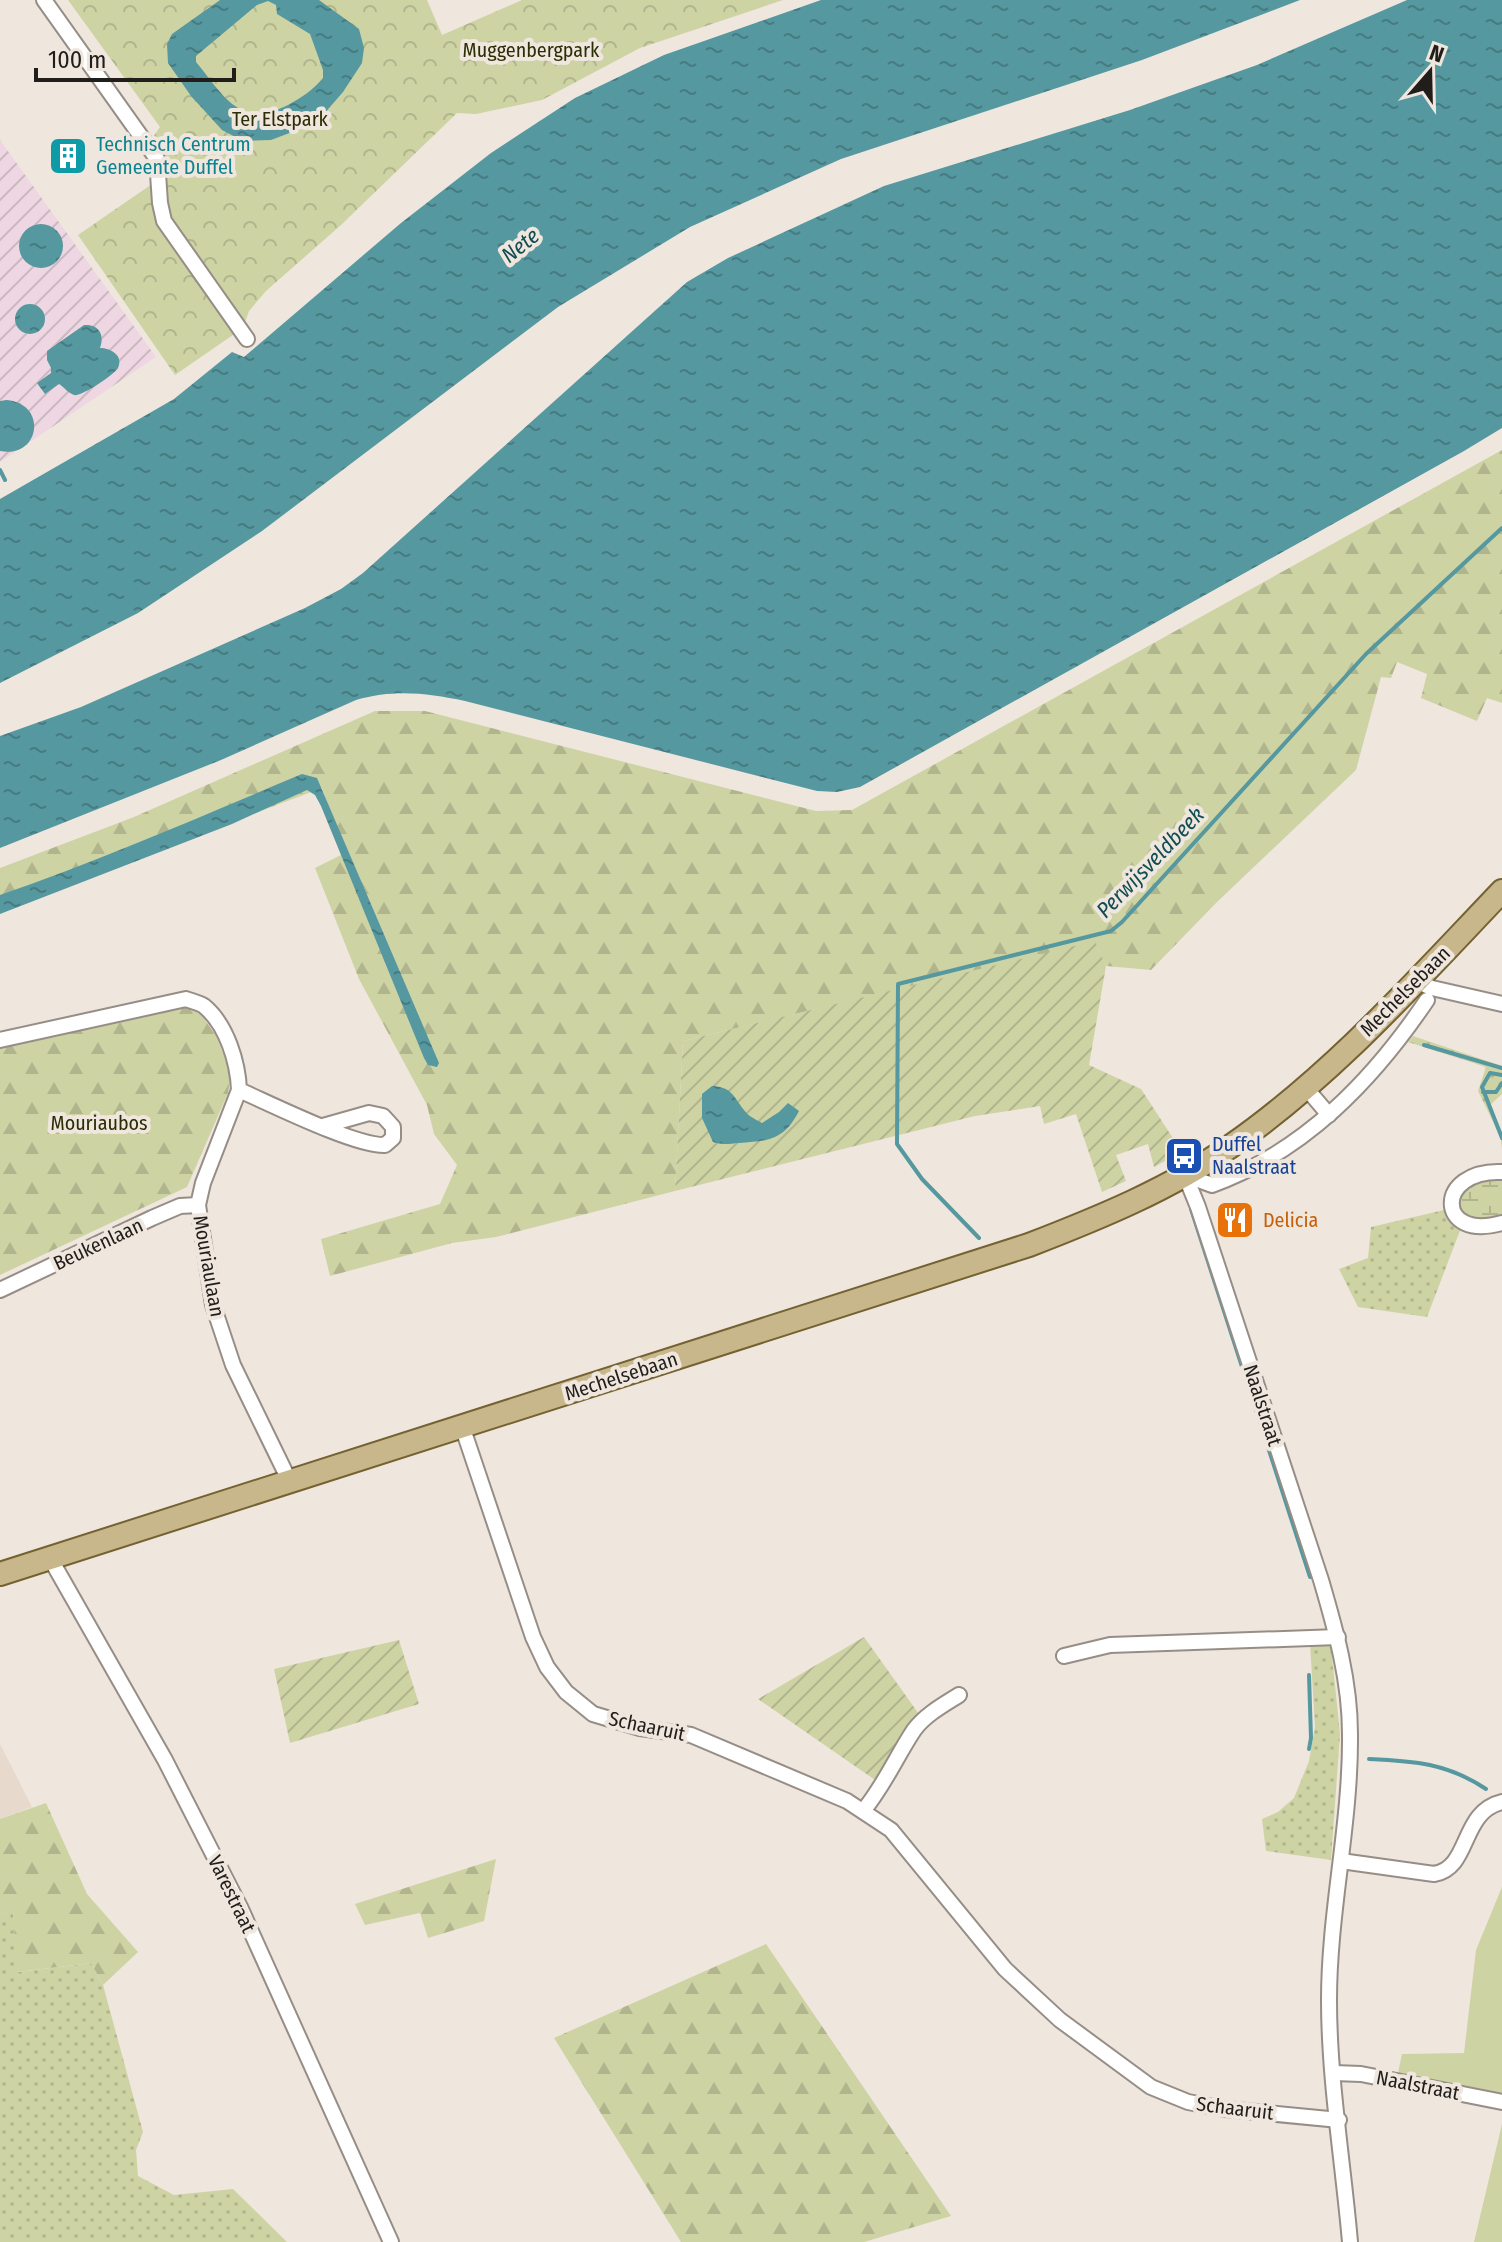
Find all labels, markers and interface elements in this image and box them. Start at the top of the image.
scale bar [36,32,234,82]
north arrow [1390,32,1470,112]
park label: Muggenbergpark [463,38,600,62]
text: N [1426,39,1447,69]
text: 100 m [48,46,106,74]
park label: Ter Elstpark [232,107,329,131]
place label: Technisch Centrum Gemeente Duffel [96,132,251,179]
building icon: Technisch Centrum Gemeente Duffel [47,135,89,177]
water label: Nete [496,222,545,269]
water label: Perwijsveldbeek [1091,801,1210,923]
street label: Mechelsebaan [1355,941,1455,1041]
park label: Mouriaubos [50,1111,148,1135]
place label: Duffel Naalstraat [1212,1132,1297,1179]
bus stop icon: Duffel Naalstraat [1163,1135,1205,1177]
restaurant icon: Delicia [1214,1199,1256,1241]
place label: Delicia [1263,1208,1318,1232]
street label: Beukenlaan [49,1213,147,1275]
street label: Mouriaulaan [188,1213,230,1319]
street label: Mechelsebaan [562,1346,680,1406]
street label: Naalstraat [1239,1361,1288,1449]
street label: Schaaruit [607,1706,688,1746]
street label: Varestraat [203,1851,261,1937]
street label: Naalstraat [1374,2065,1462,2105]
street label: Schaaruit [1195,2091,1275,2125]

